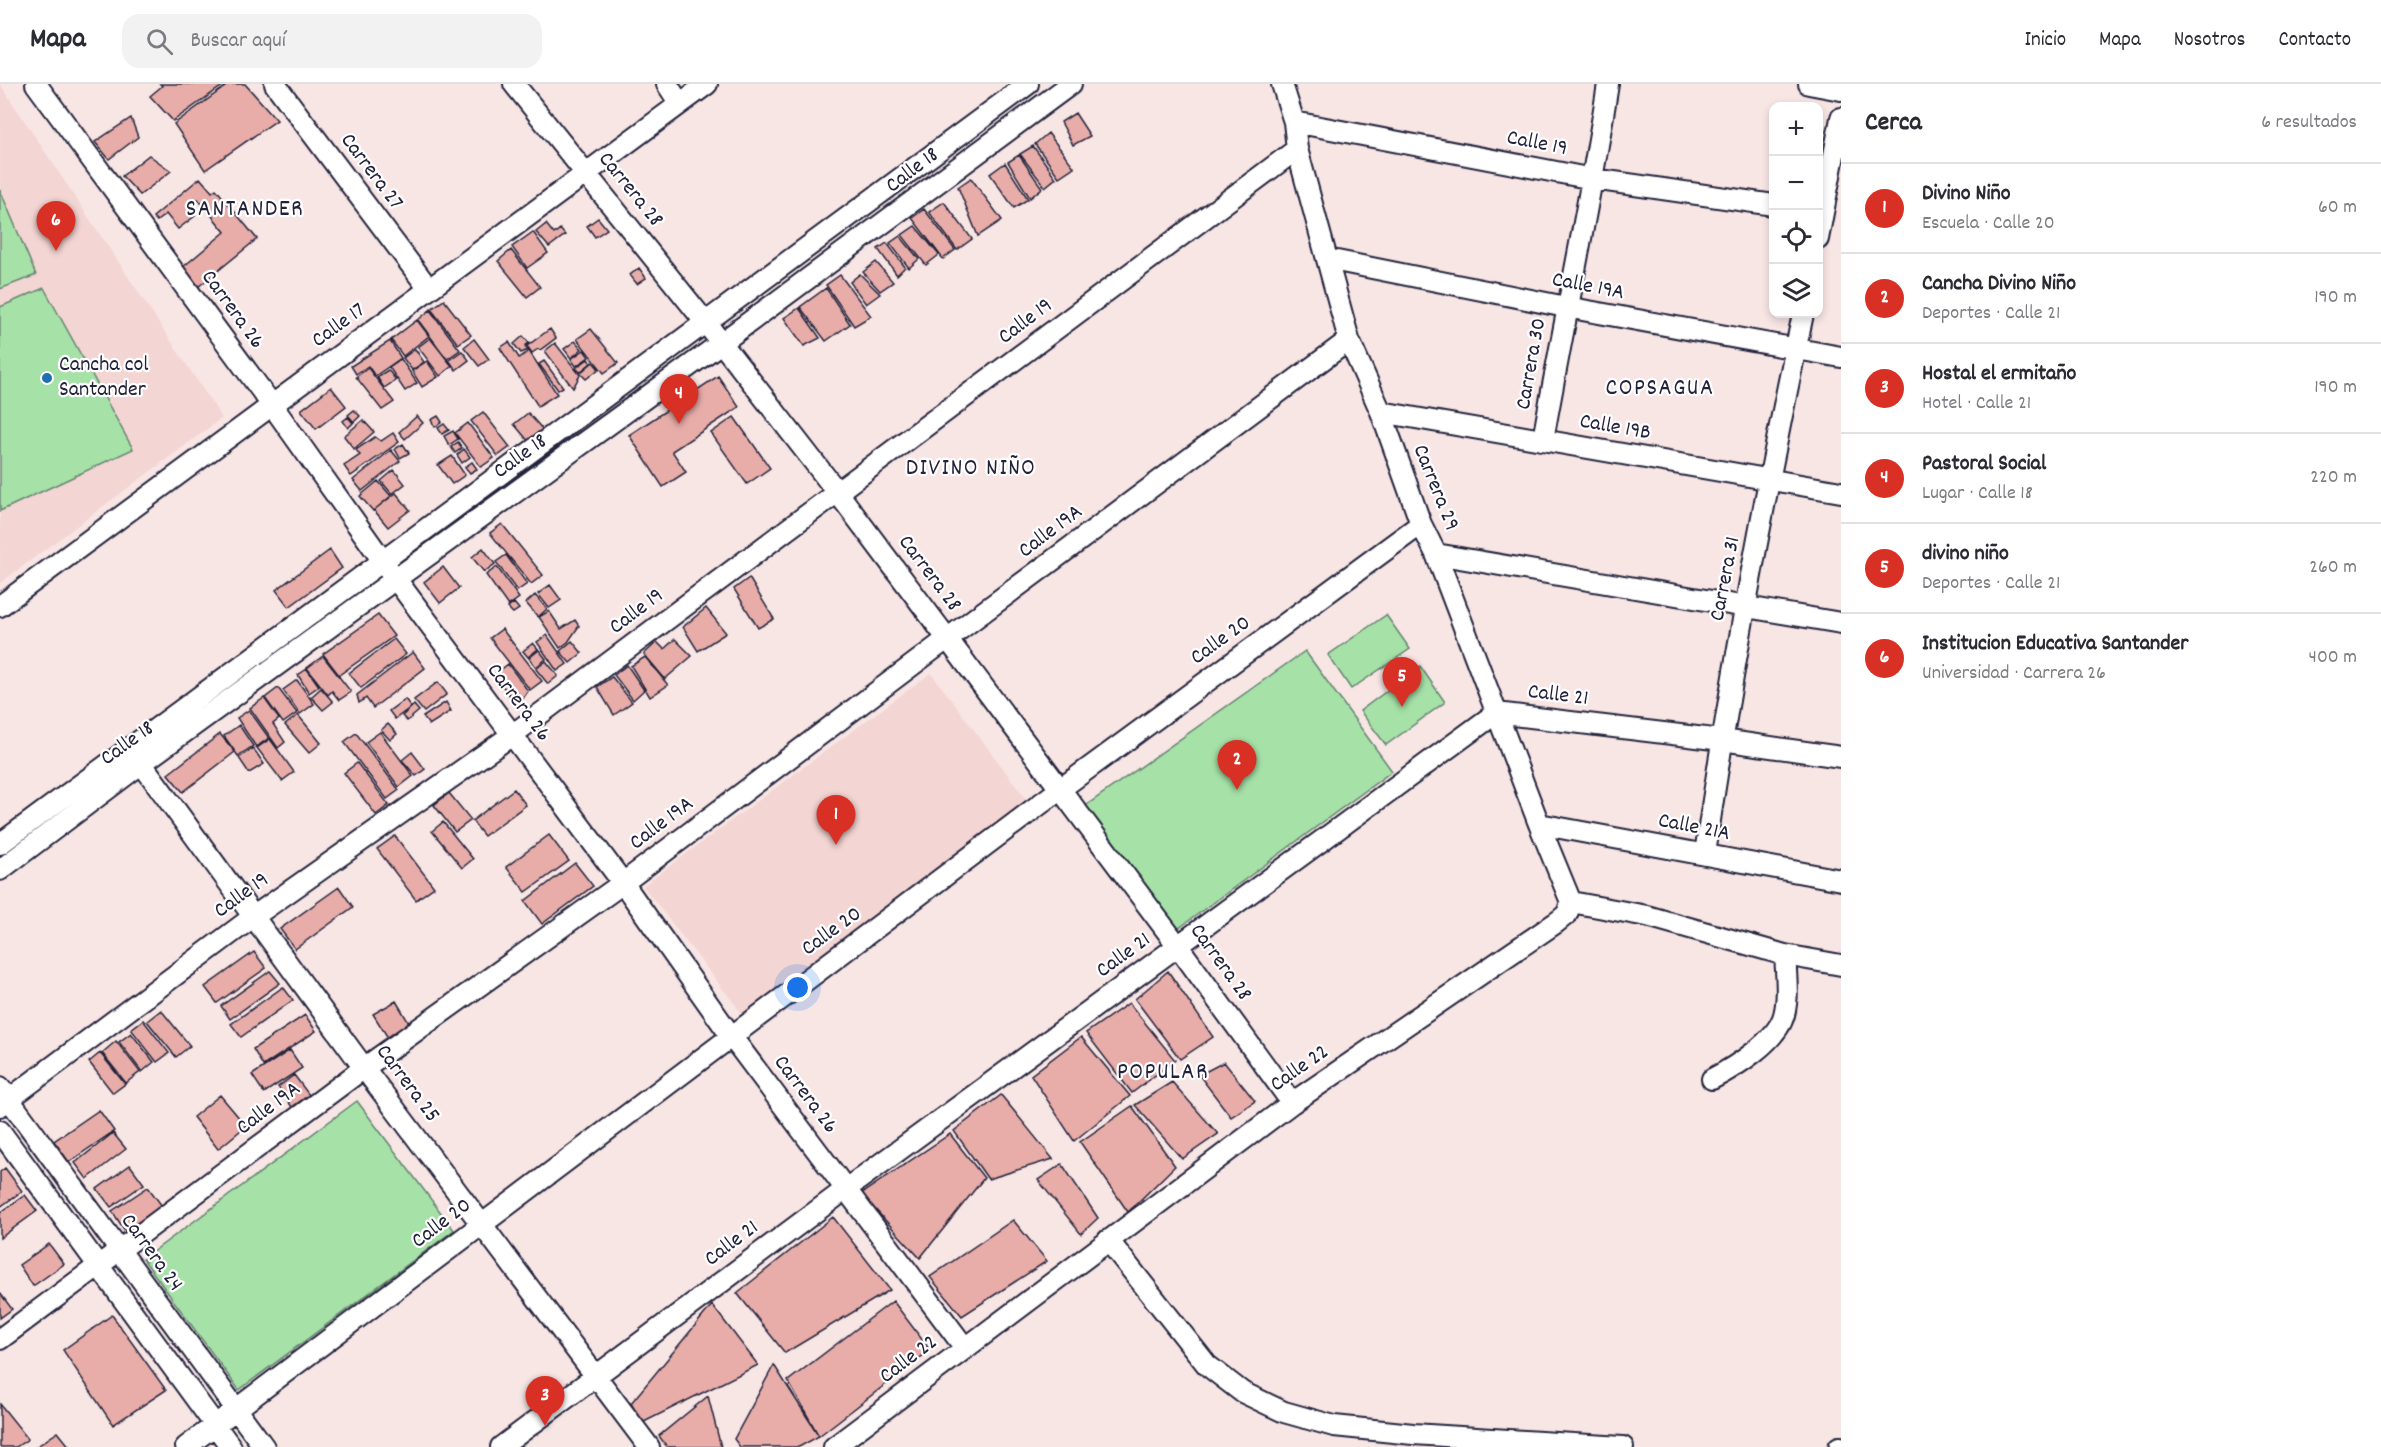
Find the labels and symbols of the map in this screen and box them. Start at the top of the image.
street label: Calle 19 [1504,123,1570,165]
street label: Carrera 27 [332,127,410,217]
street label: Calle 18 [880,141,946,201]
street label: Carrera 28 [590,146,670,234]
district label: SANTANDER [186,193,304,227]
pin: 6 [36,202,76,251]
street label: Carrera 26 [193,264,271,356]
street label: Calle 19A [1549,265,1627,309]
street label: Calle 19 [992,291,1060,353]
street label: Calle 17 [306,296,372,356]
street label: Carrera 30 [1509,316,1555,412]
place label: Cancha col Santander [59,350,149,406]
marker: Cancha col Santander [40,371,54,385]
district label: COPSAGUA [1605,372,1715,406]
pin: 4 [660,374,698,424]
street label: Calle 19B [1577,407,1653,449]
street label: Calle 18 [488,427,554,487]
street label: Carrera 29 [1404,440,1466,536]
district label: DIVINO NIÑO [906,452,1036,486]
street label: Calle 19A [1012,498,1090,566]
street label: Carrera 28 [890,529,968,619]
street label: Carrera 31 [1703,534,1749,624]
street label: Calle 19 [603,581,671,643]
street label: Calle 20 [1184,608,1258,674]
street label: Carrera 26 [478,657,558,749]
pin: 5 [1382,658,1422,707]
street label: Calle 21 [1526,677,1590,715]
street label: Calle 18 [95,714,161,774]
pin: 2 [1218,740,1256,790]
street label: Calle 19A [623,790,701,858]
pin: 1 [816,796,856,845]
street label: Calle 21A [1655,806,1733,850]
street label: Calle 19 [208,865,276,927]
street label: Calle 20 [795,899,869,965]
street label: Carrera 28 [1181,918,1259,1008]
street label: Calle 21 [1090,926,1158,986]
your location [783,973,812,1002]
street label: Calle 22 [1264,1037,1336,1101]
street label: Carrera 25 [367,1039,447,1129]
street label: Carrera 26 [765,1049,845,1141]
district label: POPULAR [1117,1056,1209,1090]
street label: Calle 19A [230,1075,308,1143]
street label: Calle 20 [406,1191,478,1257]
street label: Carrera 24 [112,1208,190,1298]
street label: Calle 21 [698,1213,766,1275]
street label: Calle 22 [873,1328,945,1392]
pin: 3 [526,1376,564,1426]

